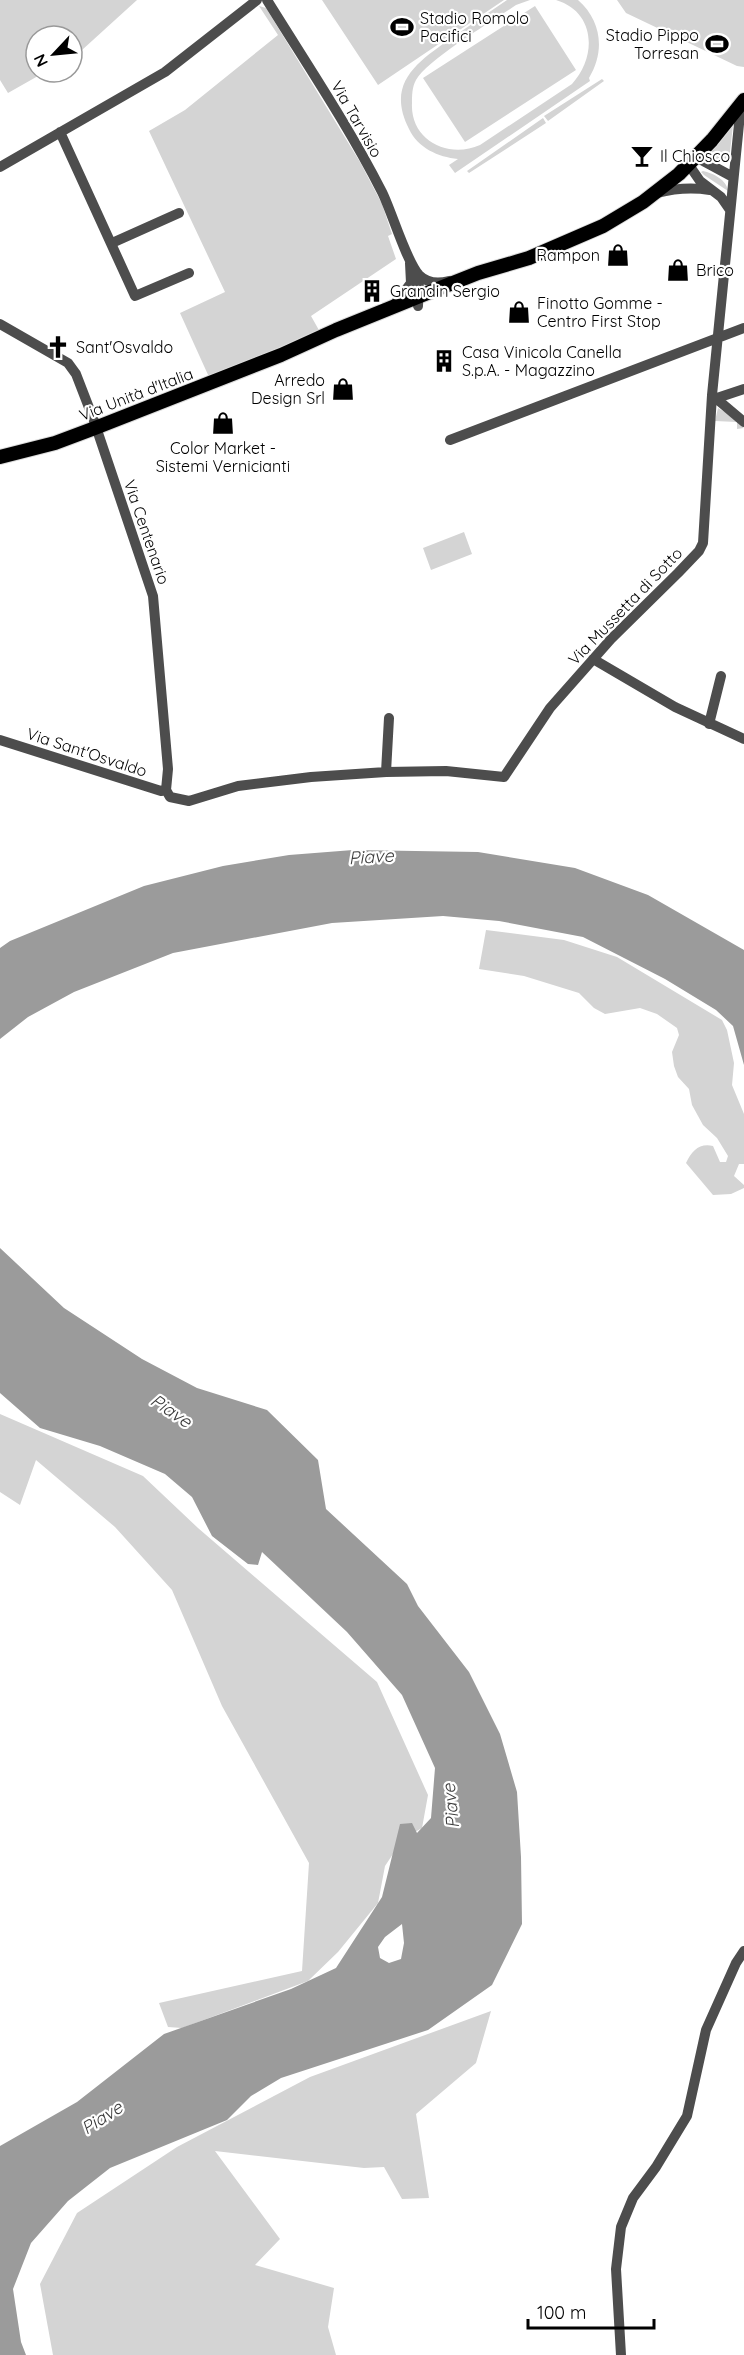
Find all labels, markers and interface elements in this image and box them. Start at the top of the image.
place label: Stadio Romolo Pacifici [420,8,529,46]
sports icon: Stadio Romolo Pacifici [389,14,415,40]
north arrow [24,24,84,84]
place label: Stadio Pippo Torresan [606,25,699,63]
sports icon: Stadio Pippo Torresan [704,31,730,57]
text: N [29,51,52,70]
street label: Via Tarvisio [327,77,387,161]
bar icon: Il Chiosco [629,143,655,169]
place label: Il Chiosco [660,146,730,166]
shop icon: Rampon [605,242,631,268]
place label: Rampon [536,245,600,265]
shop icon: Brico [665,257,691,283]
place label: Brico [696,260,734,280]
building icon: Grandin Sergio [359,278,385,304]
place label: Grandin Sergio [390,281,500,301]
place label: Finotto Gomme - Centro First Stop [537,293,663,331]
shop icon: Finotto Gomme - Centro First Stop [506,299,532,325]
church icon: Sant'Osvaldo [45,334,71,360]
place label: Sant'Osvaldo [76,337,173,357]
place label: Casa Vinicola Canella S.p.A. - Magazzino [462,342,622,380]
building icon: Casa Vinicola Canella S.p.A. - Magazzino [431,348,457,374]
street label: Via Unità d'Italia [76,363,196,425]
place label: Arredo Design Srl [251,370,325,408]
shop icon: Arredo Design Srl [330,376,356,402]
shop icon: Color Market - Sistemi Vernicianti [210,410,236,436]
place label: Color Market - Sistemi Vernicianti [156,438,290,476]
street label: Via Centenario [120,477,174,587]
street label: Via Mussetta di Sotto [564,543,686,669]
street label: Via Sant'Osvaldo [24,723,150,781]
water label: Piave [348,843,395,870]
water label: Piave [146,1389,197,1433]
water label: Piave [437,1782,464,1830]
water label: Piave [77,2095,128,2139]
scale bar [528,2292,654,2330]
text: 100 m [537,2301,586,2324]

